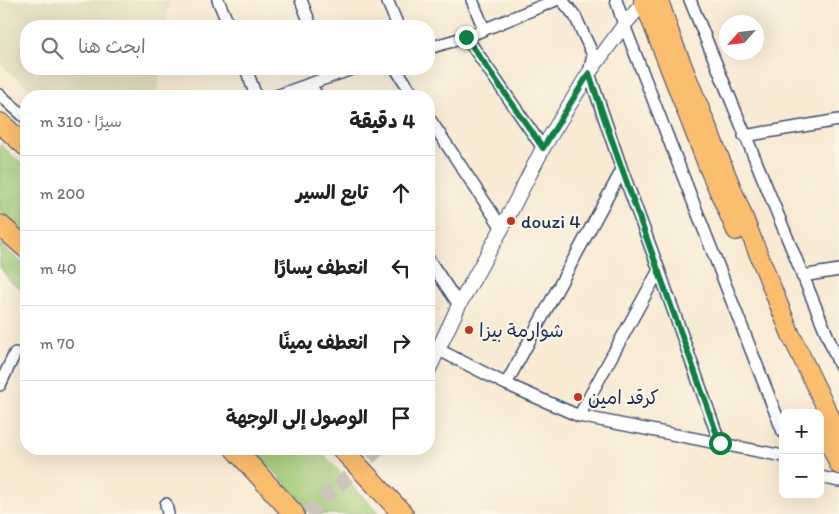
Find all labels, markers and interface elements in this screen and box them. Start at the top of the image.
north arrow [719,15,764,60]
search box [20,20,435,75]
route end [455,26,478,49]
icon: search [38,34,66,62]
text: ابحث هنا [78,35,146,58]
text: 4 دقيقة [349,108,415,133]
text: سيرًا · 310 m [40,112,122,131]
icon: ahead [387,179,415,207]
text: تابع السير [296,181,368,204]
text: 200 m [40,184,85,203]
place label: douzi 4 [521,210,581,233]
marker: douzi 4 [505,215,517,227]
icon: left [387,254,415,282]
text: انعطف يسارًا [274,256,368,279]
text: 40 m [40,259,77,278]
place label: شوارمة بيزا [479,319,564,342]
marker: شوارمة بيزا [463,324,475,336]
icon: right [387,329,415,357]
text: انعطف يمينًا [279,331,368,354]
text: 70 m [40,334,75,353]
place label: كرقد امين [588,386,659,409]
marker: كرقد امين [572,391,584,403]
icon: arrive [387,404,415,432]
text: الوصول إلى الوجهة [226,406,368,429]
map controls [779,409,824,499]
button: + [779,409,824,454]
route start [709,432,732,455]
button: − [779,454,824,499]

